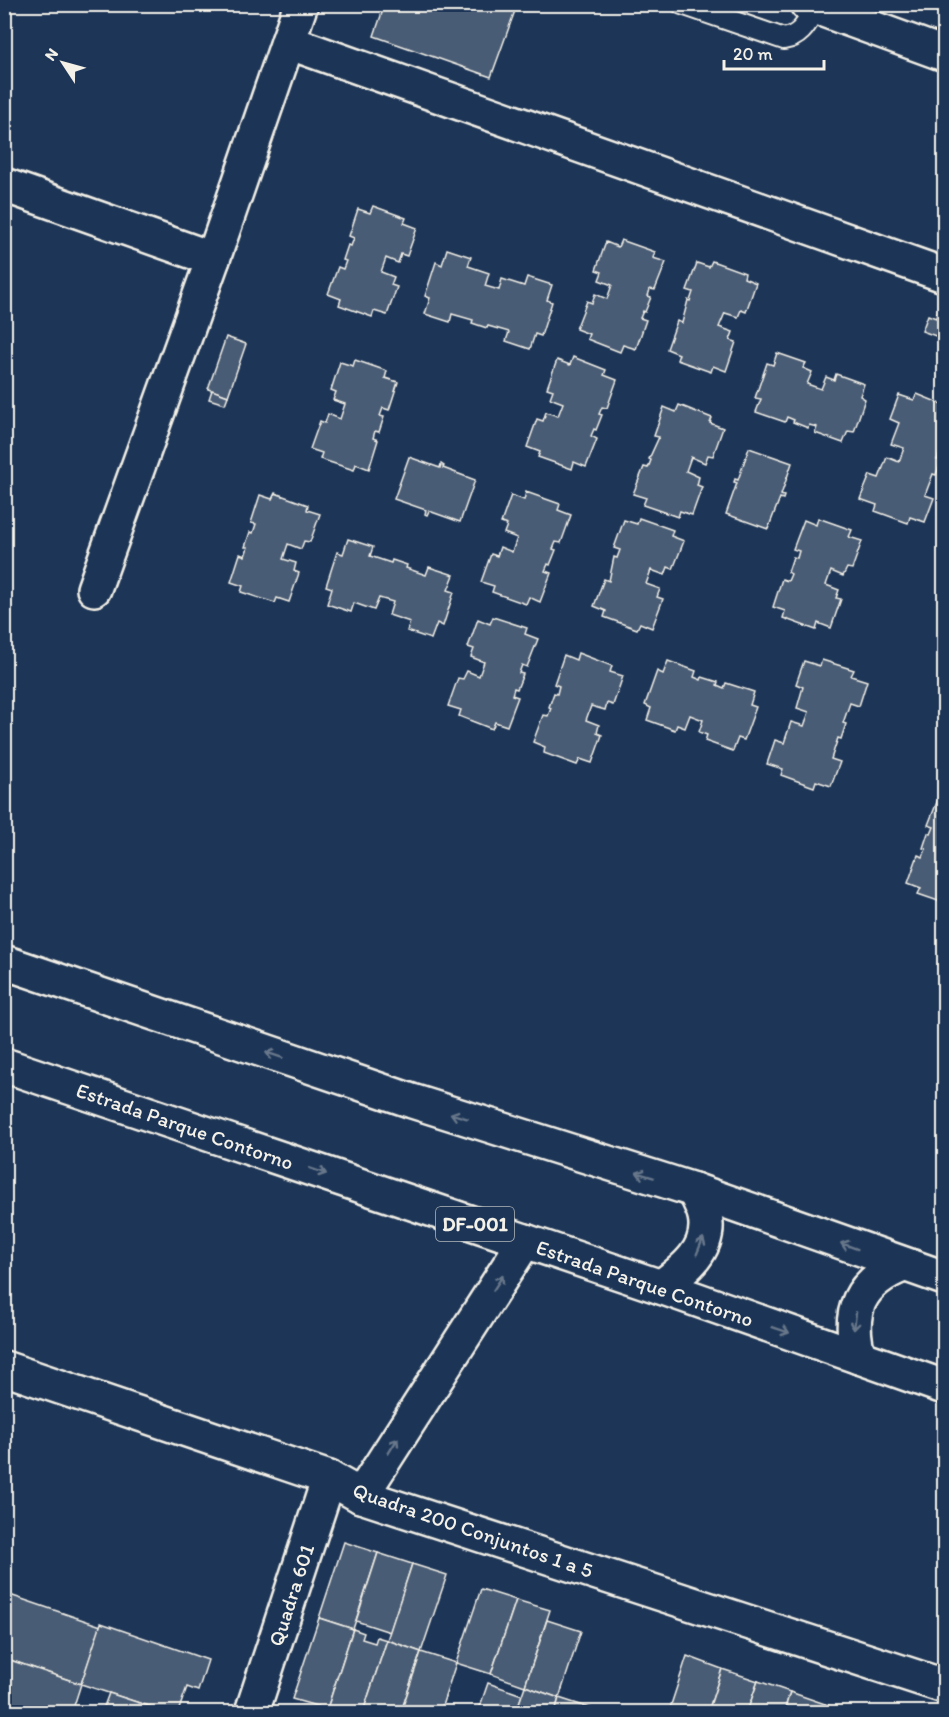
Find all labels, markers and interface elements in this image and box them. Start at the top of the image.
north arrow [33,33,93,93]
scale bar [724,33,824,71]
text: 20 m [733,43,773,65]
text: N [40,45,62,64]
one-way arrow [266,1048,284,1059]
street label: Estrada Parque Contorno [73,1077,297,1175]
one-way arrow [450,1110,469,1121]
one-way arrow [308,1167,327,1178]
one-way arrow [636,1169,655,1180]
road number: DF-001 [436,1207,514,1241]
street label: Estrada Parque Contorno [533,1234,757,1332]
one-way arrow [695,1237,706,1256]
one-way arrow [841,1239,859,1250]
one-way arrow [492,1275,504,1291]
one-way arrow [849,1310,860,1330]
one-way arrow [771,1325,790,1336]
one-way arrow [386,1438,399,1455]
street label: Quadra 200 Conjuntos 1 a 5 [350,1477,596,1583]
street label: Quadra 601 [263,1540,319,1649]

